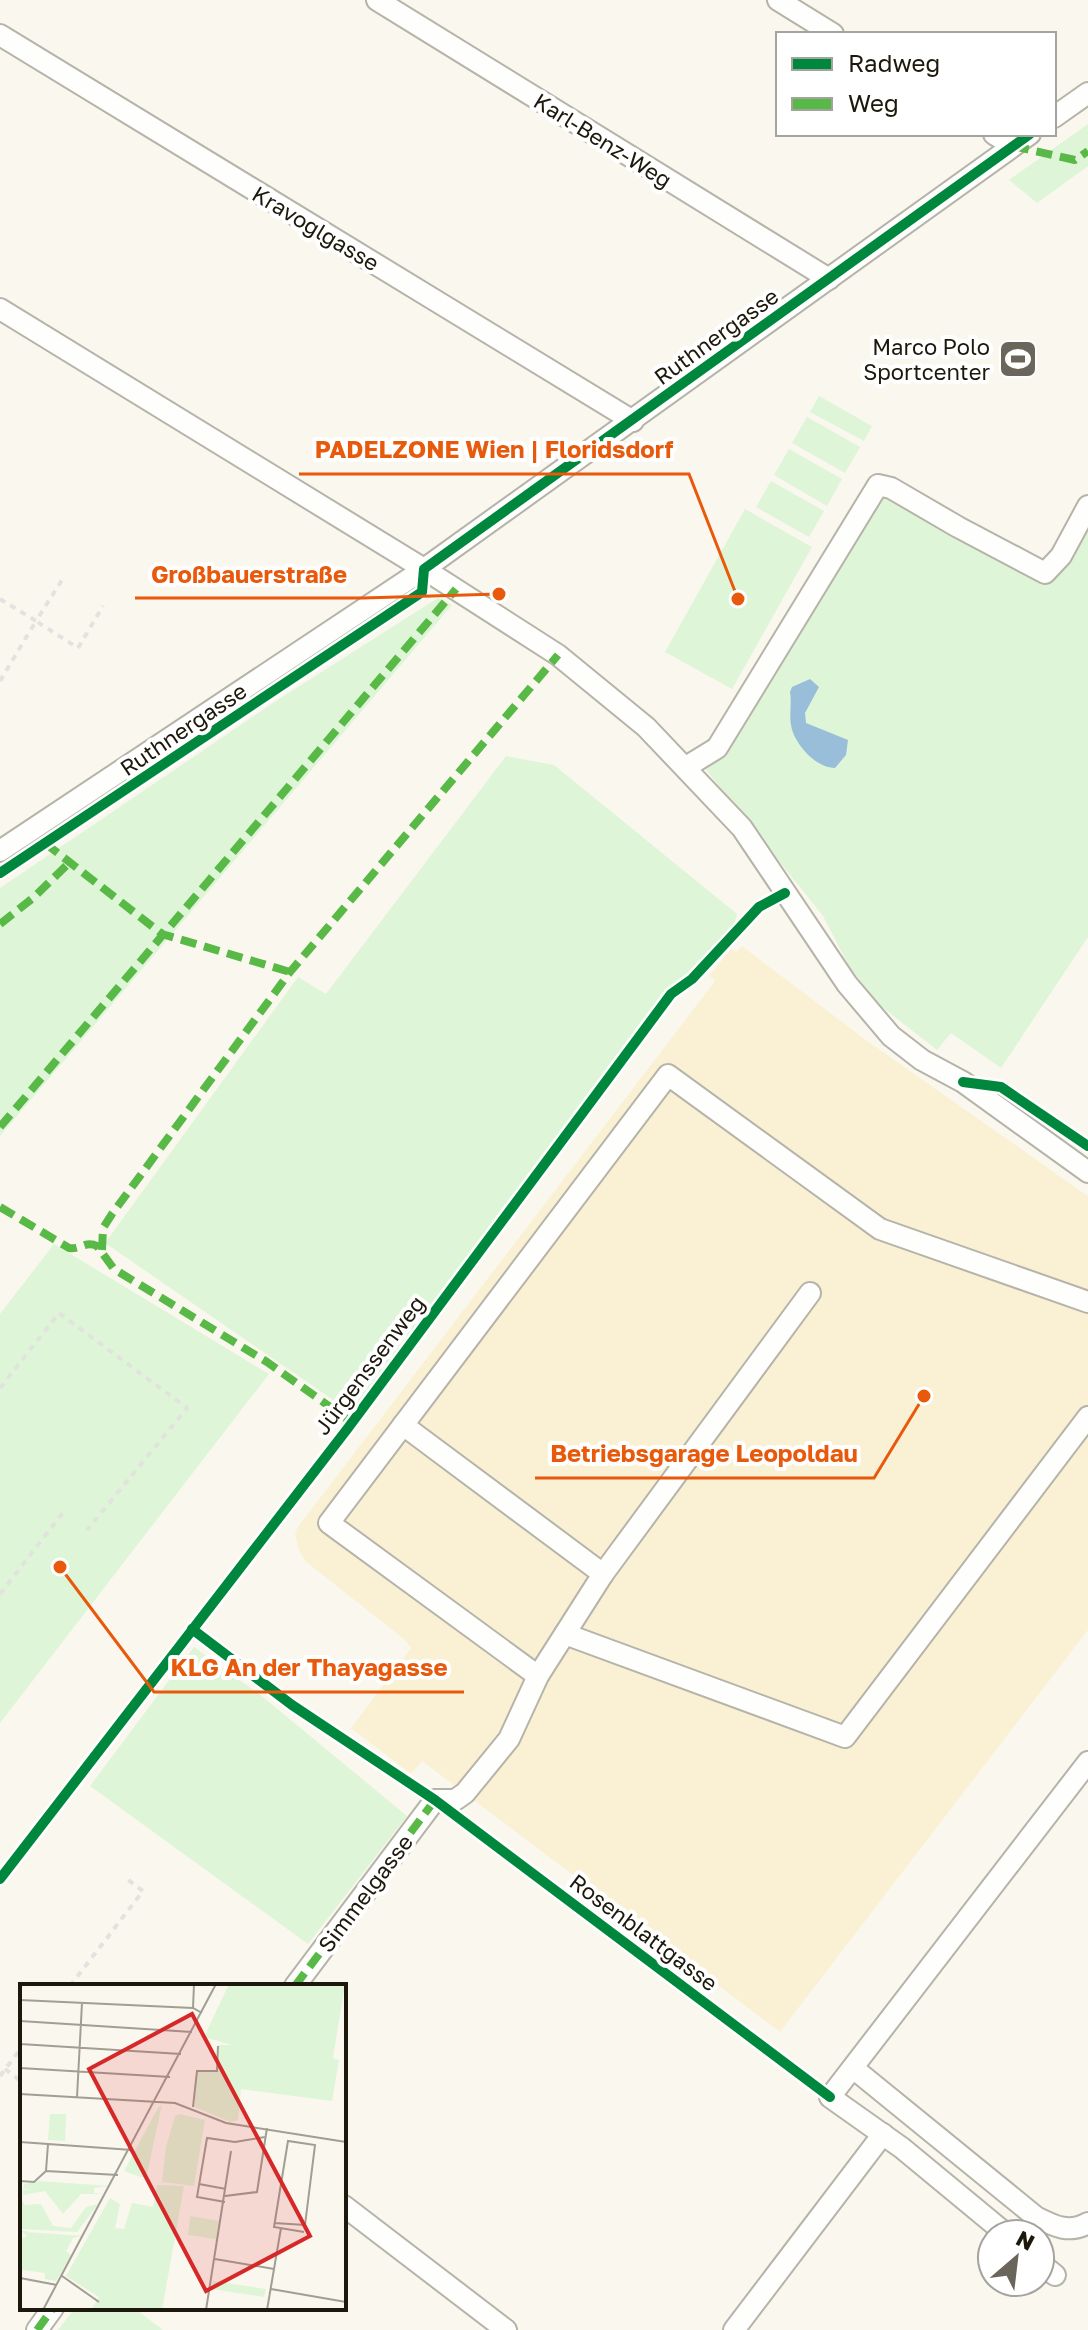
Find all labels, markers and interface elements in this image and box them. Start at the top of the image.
legend [776,32,1056,136]
text: Radweg [848,48,940,77]
street label: Karl-Benz-Weg [529,87,677,193]
text: Weg [848,88,899,117]
street label: Kravoglgasse [248,180,384,276]
street label: Ruthnergasse [649,282,783,390]
place label: Marco Polo Sportcenter [863,333,990,385]
sports icon: Marco Polo Sportcenter [997,338,1039,380]
callout: PADELZONE Wien | Floridsdorf [299,426,689,474]
text: PADELZONE Wien | Floridsdorf [315,434,674,463]
callout: Großbauerstraße [135,550,363,598]
text: Großbauerstraße [151,559,347,588]
street label: Ruthnergasse [115,677,251,781]
street label: Jürgenssenweg [308,1290,430,1440]
callout: Betriebsgarage Leopoldau [535,1430,874,1478]
text: Betriebsgarage Leopoldau [550,1438,858,1467]
callout: KLG An der Thayagasse [154,1644,464,1692]
text: KLG An der Thayagasse [170,1652,448,1681]
street label: Simmelgasse [312,1829,418,1957]
street label: Rosenblattgasse [565,1868,723,1996]
inset map [20,1984,346,2310]
north arrow [976,2218,1056,2298]
text: N [1012,2224,1039,2256]

